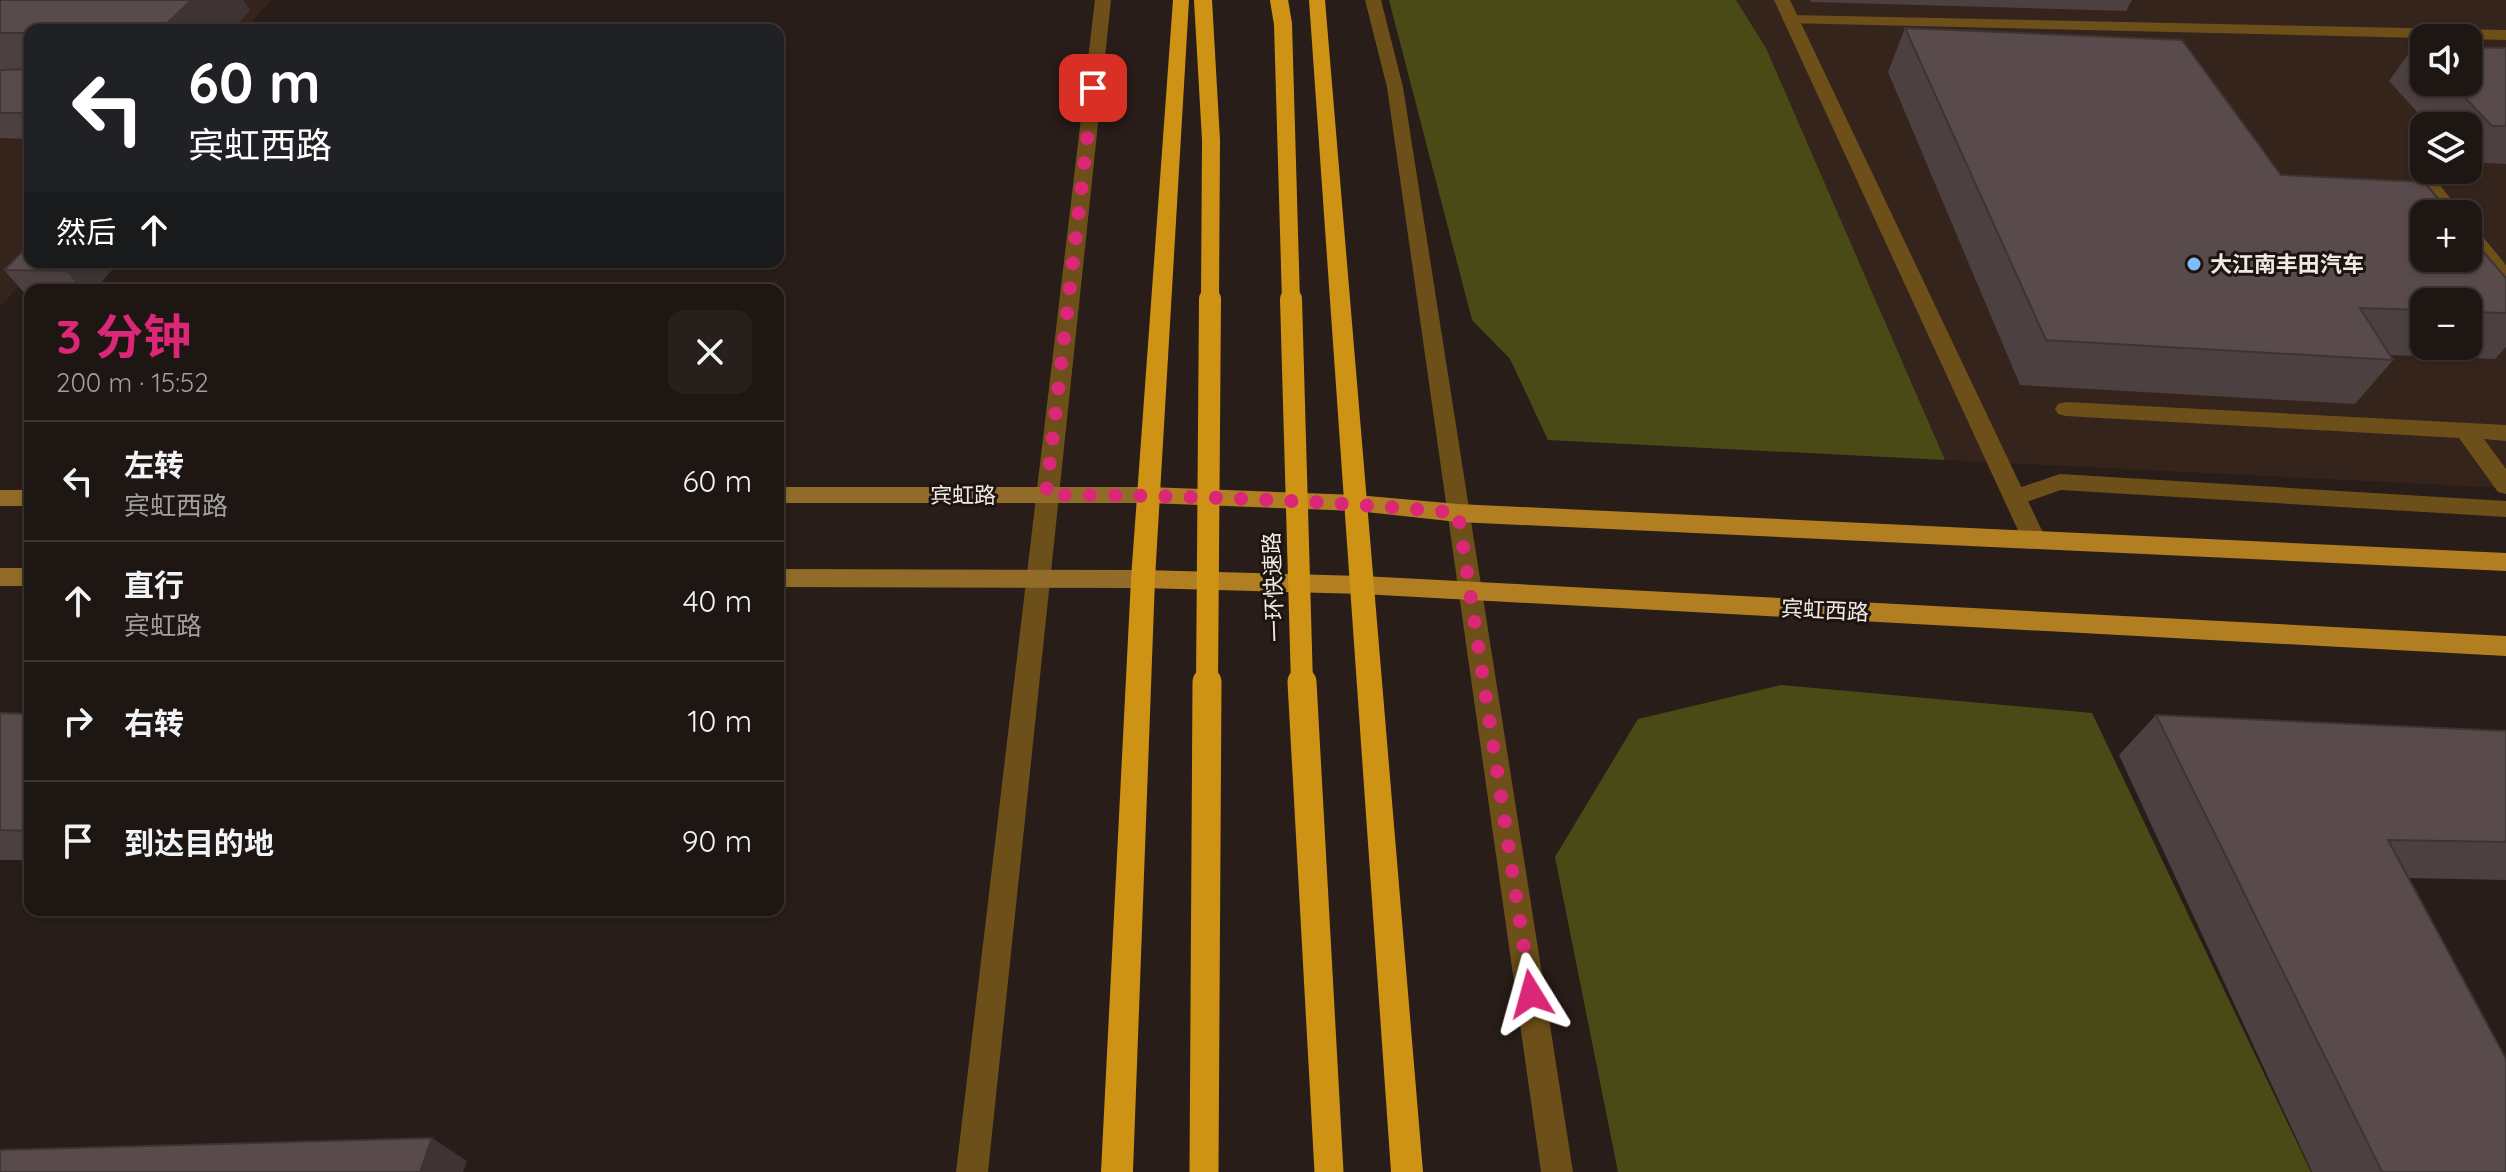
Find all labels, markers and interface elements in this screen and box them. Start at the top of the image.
map controls [2410,24,2482,360]
button: sound [2410,24,2482,96]
text: 60 m [188,47,321,117]
pin [1059,54,1127,122]
icon: left [56,56,160,160]
icon: arrive [1071,66,1115,110]
button: layers [2410,112,2482,184]
text: 宾虹西路 [188,122,332,167]
button: + [2410,200,2482,272]
icon: ahead [132,208,176,252]
text: 然后 [56,213,116,251]
place label: 大江南丰田汽车 [2210,250,2364,278]
marker: 大江南丰田汽车 [2185,255,2203,273]
button: − [2410,288,2482,360]
text: 3 分钟 [56,306,191,366]
button: close [668,310,752,394]
text: 200 m · 15:52 [56,366,209,399]
text: 左转 [124,446,184,484]
icon: left [56,459,100,503]
text: 60 m [682,462,752,500]
street label: 宾虹路 [930,481,996,509]
text: 宾虹西路 [124,489,228,522]
street label: 一环快速路 [1257,532,1289,642]
text: 直行 [124,566,184,604]
icon: ahead [56,579,100,623]
text: 40 m [683,582,752,620]
street label: 宾虹西路 [1780,594,1870,626]
text: 宾虹路 [124,609,202,642]
icon: right [56,699,100,743]
text: 10 m [688,702,752,740]
text: 右转 [124,704,184,742]
icon: arrive [56,819,100,863]
text: 90 m [682,822,752,860]
text: 到达目的地 [124,824,274,862]
position arrow [1489,952,1573,1036]

